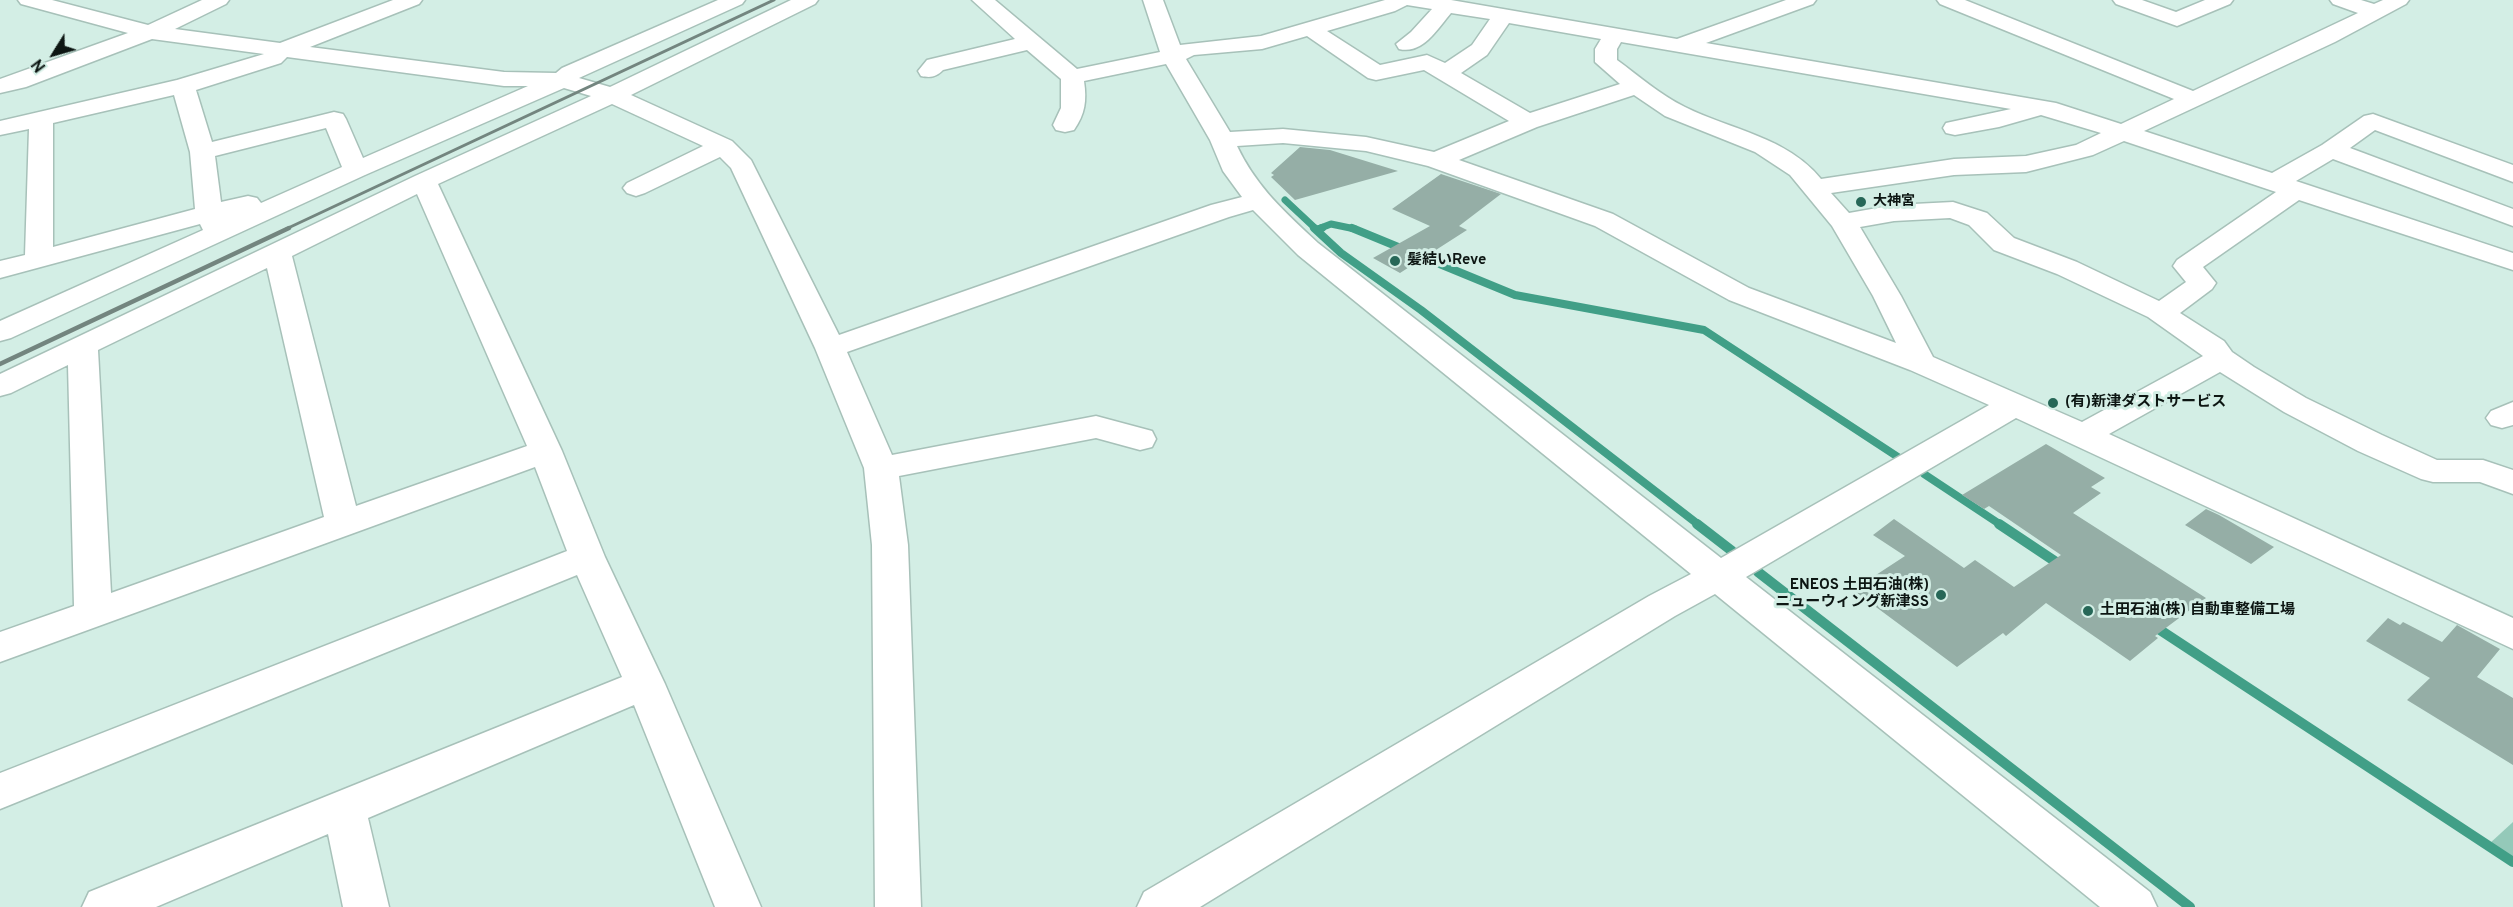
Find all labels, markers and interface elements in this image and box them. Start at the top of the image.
north arrow [24,24,84,84]
text: N [28,54,51,75]
place label: 大神宮 [1873,194,1915,210]
marker: 大神宮 [1854,195,1868,209]
place label: 髪結いReve [1407,252,1486,270]
marker: 髪結いReve [1388,254,1402,268]
place label: (有)新津ダストサービス [2065,394,2226,412]
marker: (有)新津ダストサービス [2046,396,2060,410]
place label: ENEOS 土田石油(株) ニューウィング新津SS [1776,577,1929,612]
marker: ENEOS 土田石油(株) ニューウィング新津SS [1934,588,1948,602]
place label: 土田石油(株) 自動車整備工場 [2100,602,2295,620]
marker: 土田石油(株) 自動車整備工場 [2081,604,2095,618]

